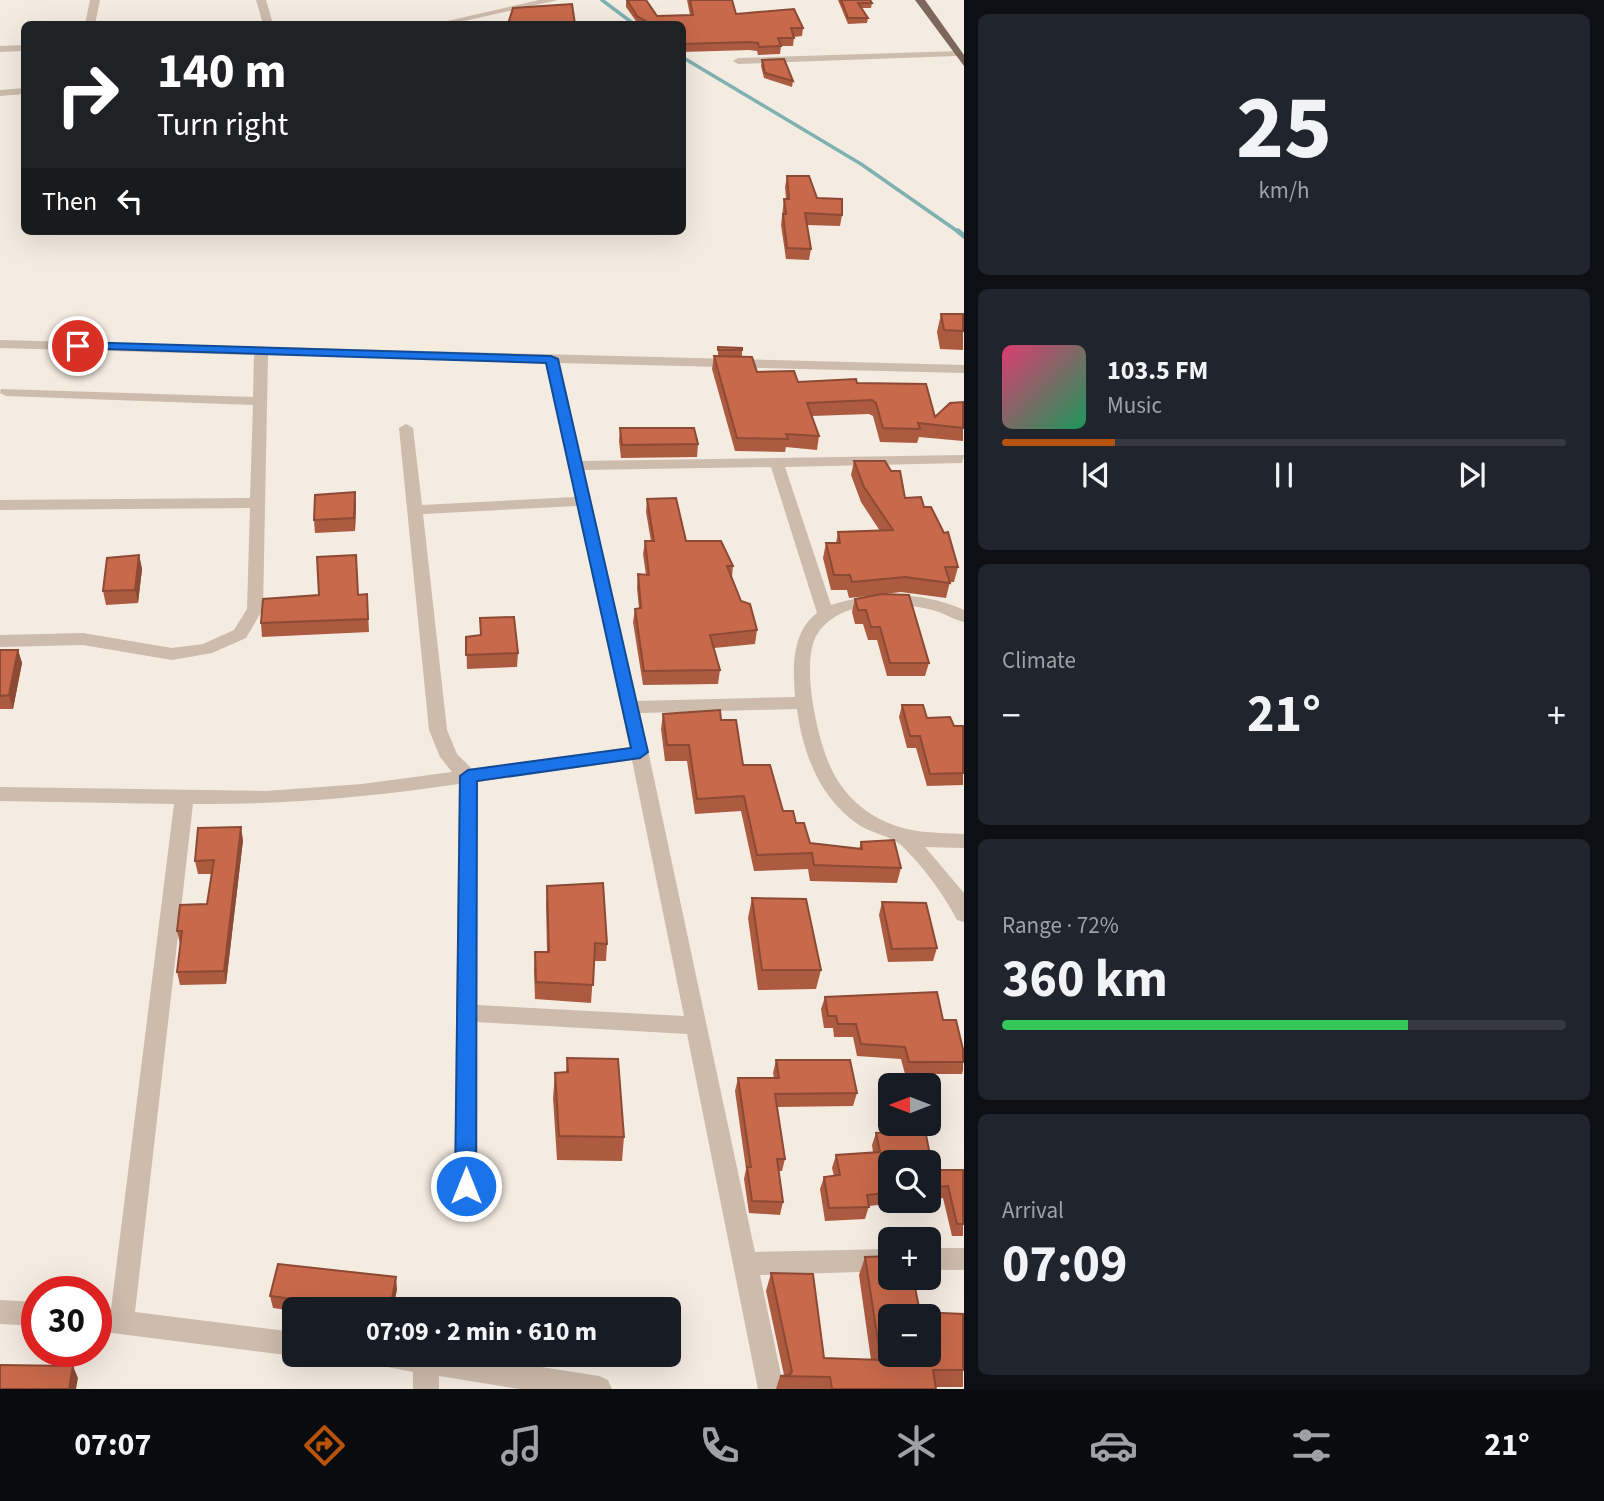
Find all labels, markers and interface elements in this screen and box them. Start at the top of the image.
text: 140 m [157,37,286,107]
icon: right [42,49,133,140]
text: 25 [1236,64,1332,193]
text: Turn right [157,102,288,148]
text: km/h [1258,174,1310,207]
icon: left [111,182,149,220]
text: Then [42,183,97,220]
pin [48,316,108,376]
icon: arrive [59,327,97,365]
text: 103.5 FM [1107,352,1208,389]
text: Music [1107,389,1162,422]
icon: previous [1077,456,1115,494]
icon: pause [1265,456,1303,494]
icon: next [1453,456,1491,494]
text: Climate [1002,644,1076,677]
text: 21° [1247,678,1321,752]
text: − [1002,689,1021,743]
text: + [1547,689,1566,743]
text: Range · 72% [1002,909,1119,942]
text: 360 km [1002,943,1168,1017]
north arrow [878,1073,942,1136]
map controls [878,1073,941,1367]
position arrow [429,1149,503,1223]
button: search [878,1150,941,1213]
text: Arrival [1002,1194,1064,1227]
button: + [878,1227,941,1290]
text: 07:09 [1002,1228,1127,1302]
speed limit sign: 30 [21,1276,112,1367]
button: − [878,1304,941,1367]
text: 07:09 · 2 min · 610 m [366,1313,597,1350]
icon: directions [300,1421,349,1470]
icon: music [497,1421,546,1470]
icon: phone [695,1421,744,1470]
icon: climate [892,1421,941,1470]
icon: car [1089,1421,1138,1470]
icon: filters [1287,1421,1336,1470]
text: 07:07 [74,1422,151,1468]
text: 21° [1484,1422,1530,1468]

